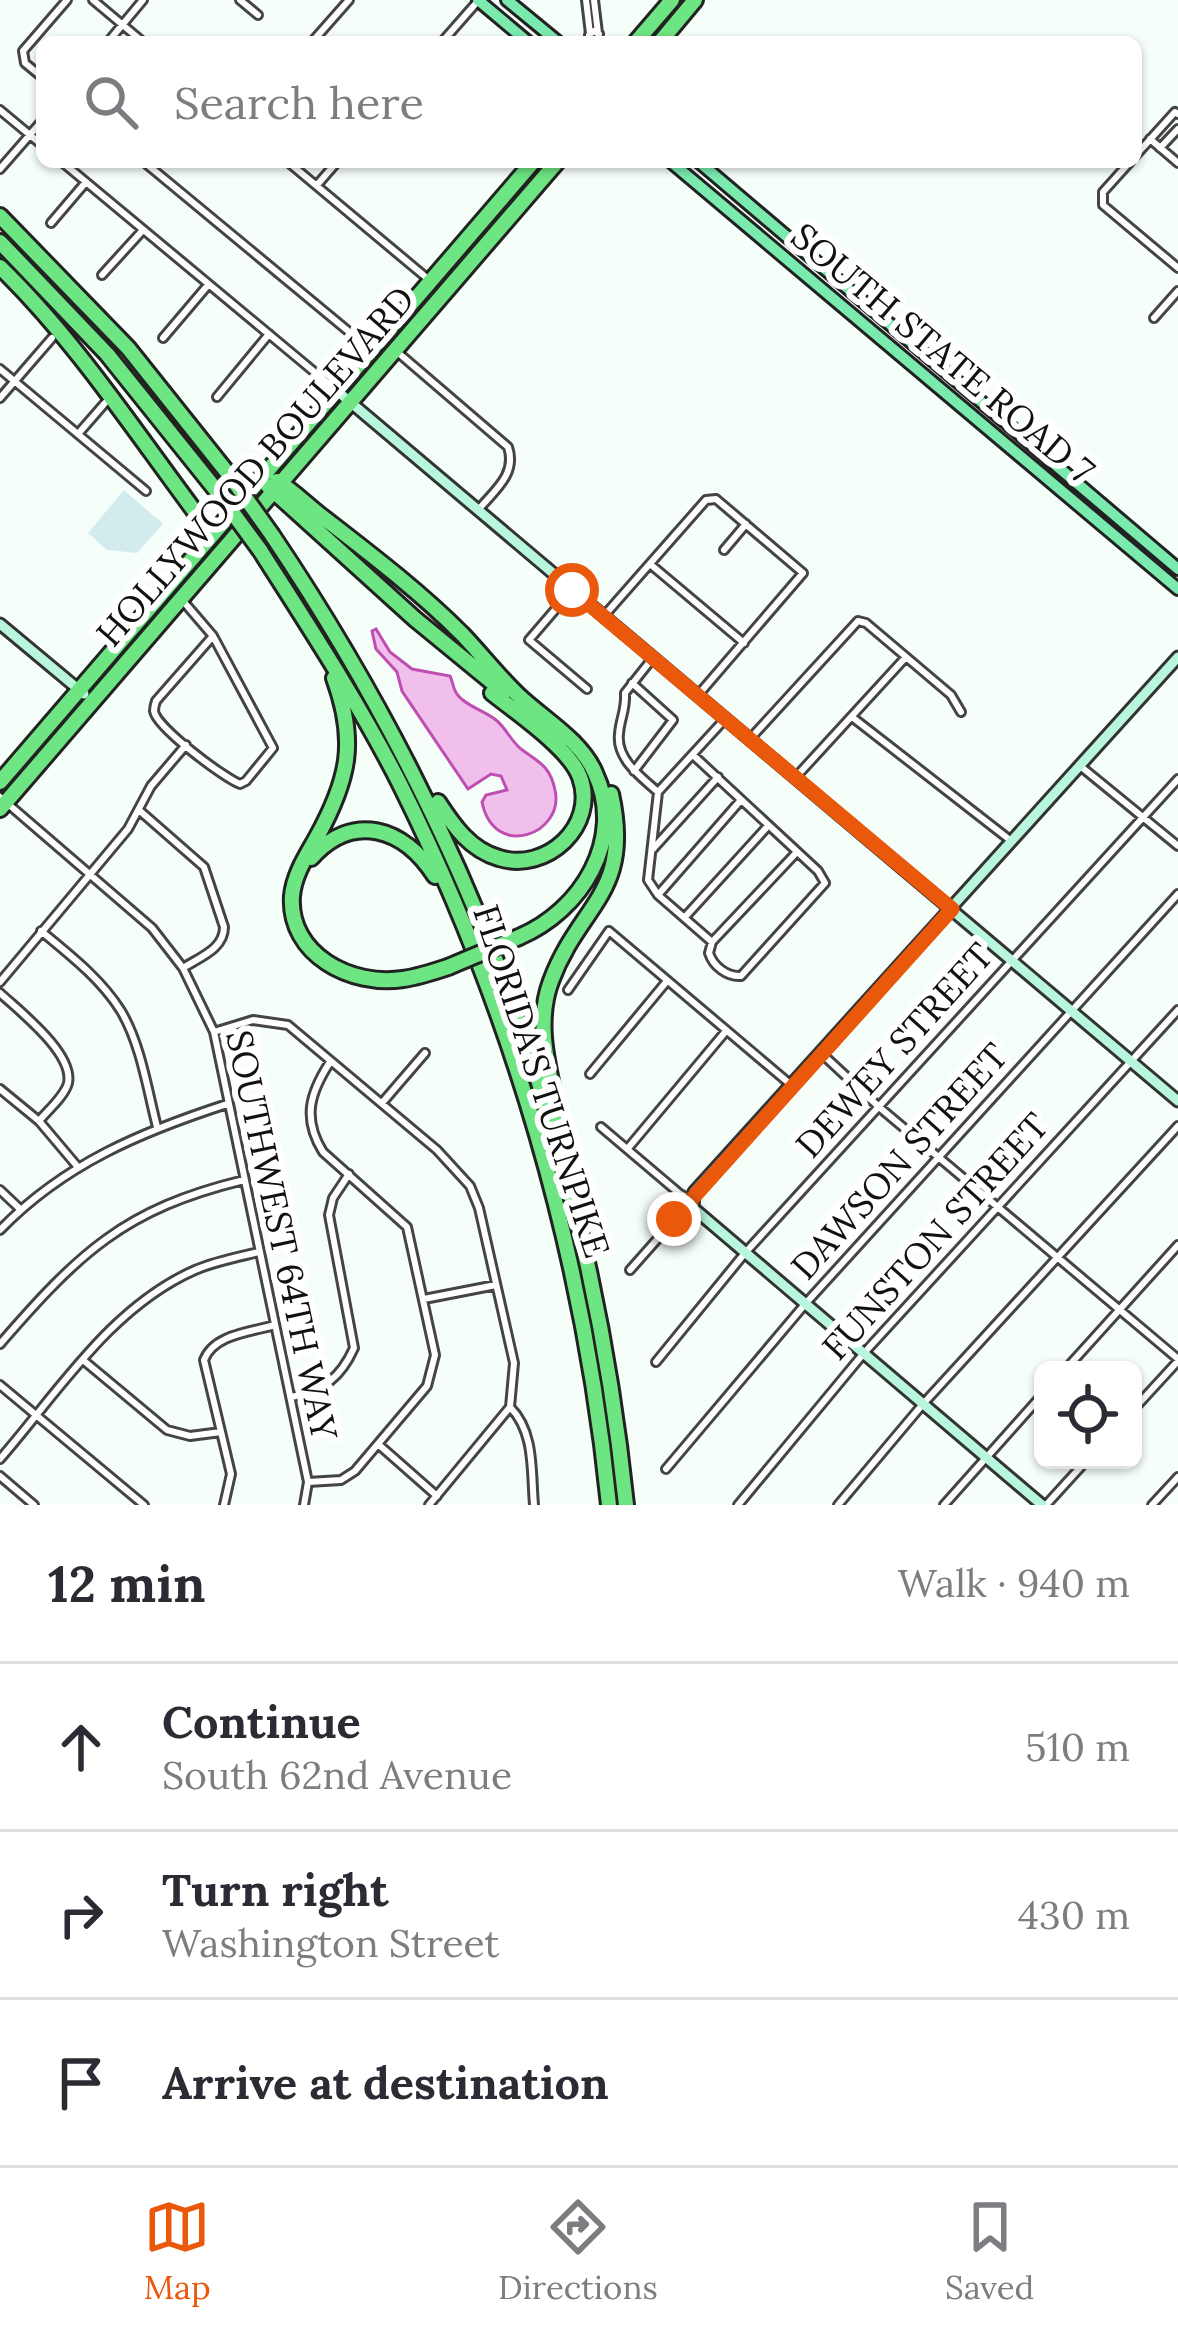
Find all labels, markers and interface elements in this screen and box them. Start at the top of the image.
search box [36,36,1142,168]
icon: search [78,69,144,135]
text: Search here [174,74,424,131]
street label: SOUTH STATE ROAD 7 [782,213,1104,493]
street label: HOLLYWOOD BOULEVARD [86,276,424,656]
route start [545,563,599,617]
street label: FLORIDA'S TURNPIKE [463,899,621,1263]
street label: DEWEY STREET [785,933,1003,1167]
street label: SOUTHWEST 64TH WAY [216,1026,348,1445]
street label: DAWSON STREET [781,1033,1017,1289]
street label: FUNSTON STREET [812,1103,1058,1369]
route end [647,1192,701,1246]
map controls [1034,1361,1142,1469]
button: locate [1034,1361,1142,1469]
text: 12 min [48,1551,205,1616]
text: Walk · 940 m [898,1558,1130,1608]
text: Continue [162,1693,361,1750]
icon: ahead [48,1714,114,1780]
text: 510 m [1025,1722,1130,1772]
text: South 62nd Avenue [162,1750,512,1800]
text: Turn right [162,1861,389,1918]
icon: right [48,1882,114,1948]
text: 430 m [1018,1890,1130,1940]
text: Washington Street [162,1918,499,1968]
icon: arrive [48,2050,114,2116]
text: Arrive at destination [162,2054,609,2111]
tab: Map [144,2194,211,2308]
tab: Directions [498,2194,658,2308]
tab: Saved [945,2194,1034,2308]

